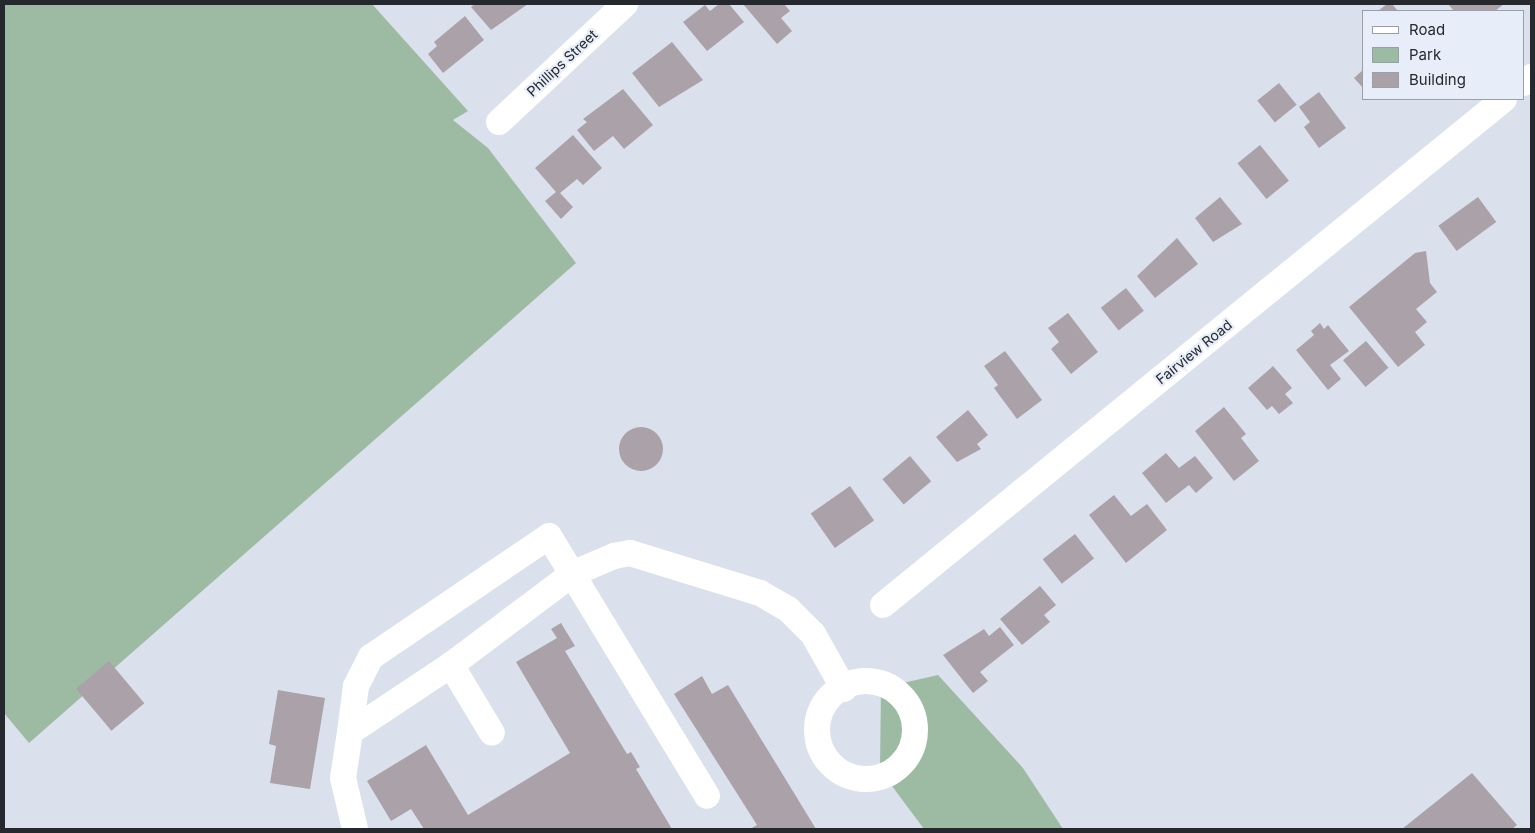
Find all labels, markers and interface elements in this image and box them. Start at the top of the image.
legend [1362,10,1525,100]
text: Road [1409,20,1445,39]
street label: Phillips Street [523,26,601,100]
text: Park [1409,45,1441,64]
text: Building [1409,70,1466,89]
street label: Fairview Road [1153,316,1235,388]

